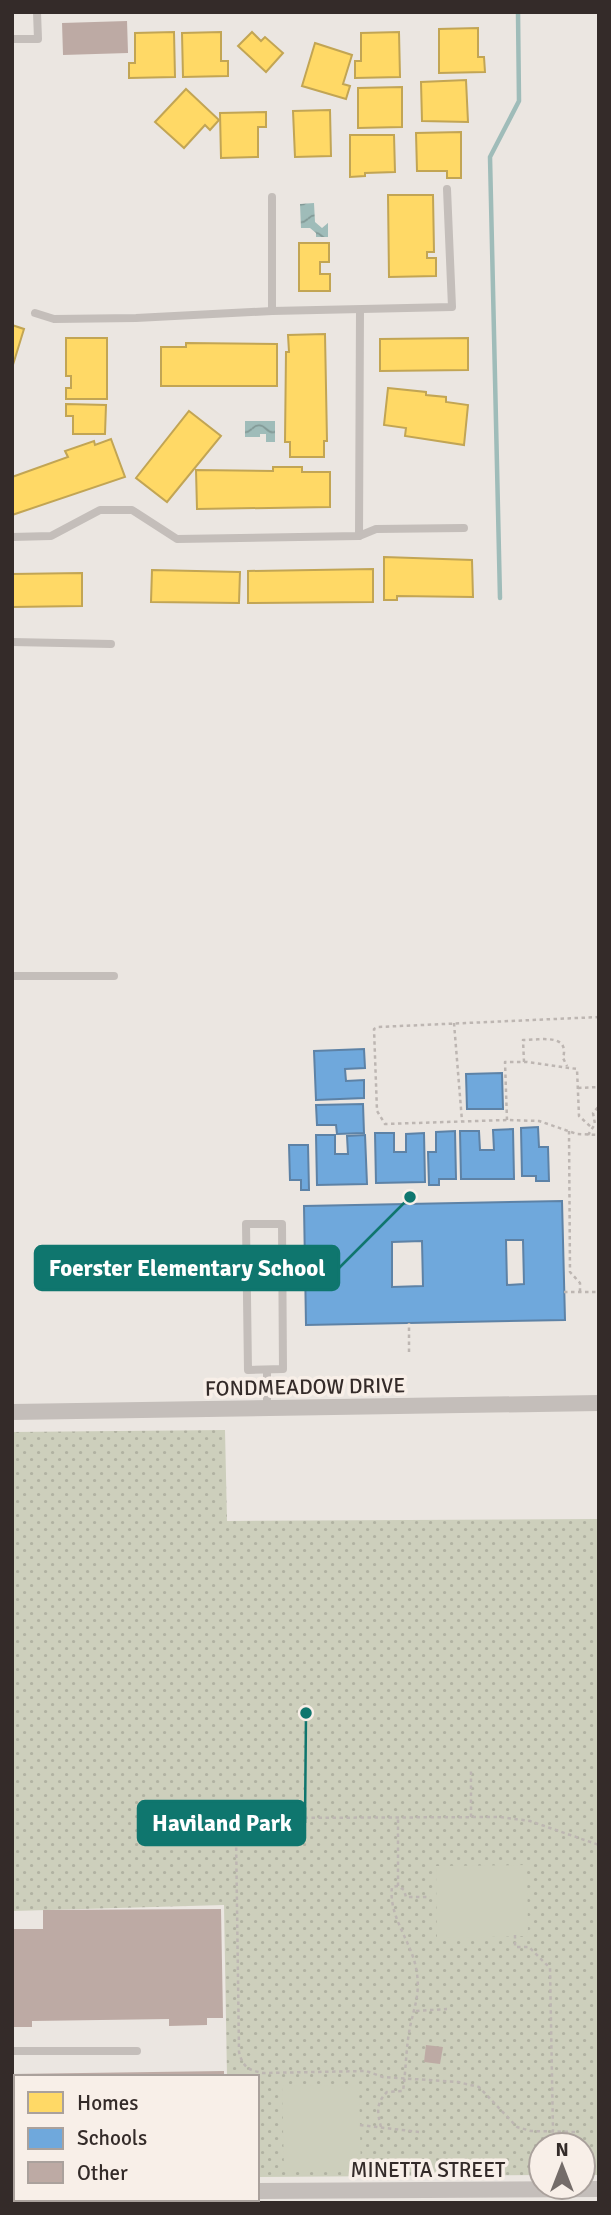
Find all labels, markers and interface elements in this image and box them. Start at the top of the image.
callout: Foerster Elementary School [35,1246,339,1290]
text: Foerster Elementary School [49,1254,325,1283]
street label: FONDMEADOW DRIVE [205,1372,405,1402]
callout: Haviland Park [138,1801,305,1845]
text: Haviland Park [152,1809,292,1838]
legend [14,2075,259,2201]
text: Homes [77,2090,139,2116]
text: Schools [77,2125,147,2151]
north arrow [527,2131,597,2201]
text: N [555,2138,569,2162]
street label: MINETTA STREET [351,2157,506,2183]
text: Other [77,2160,128,2186]

